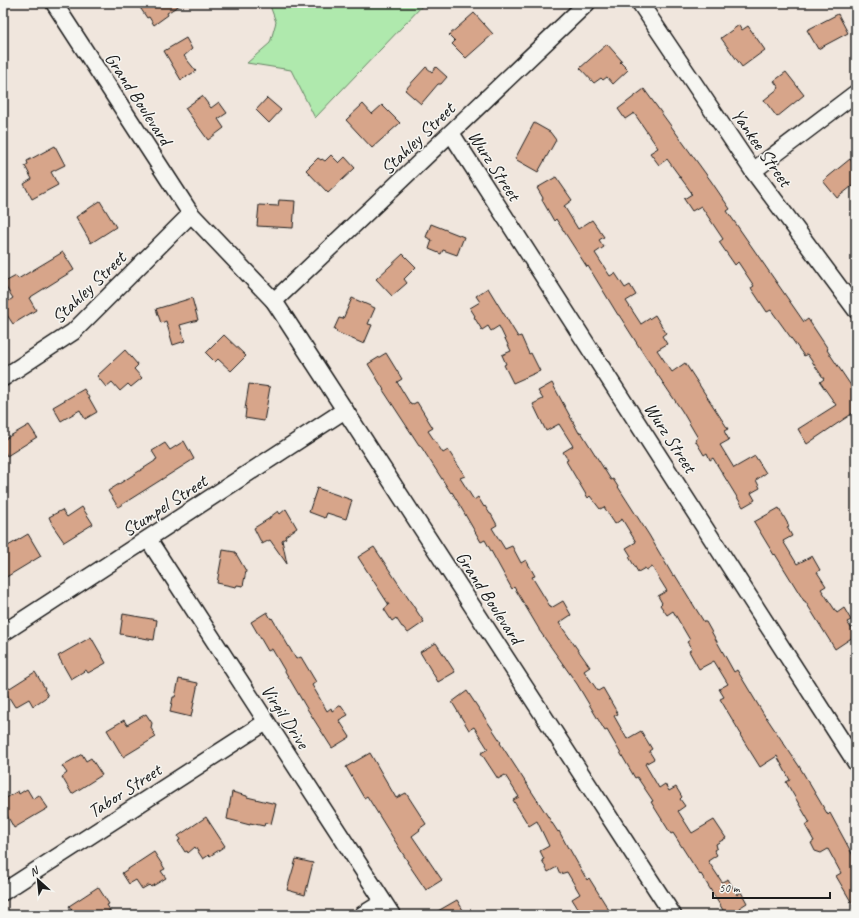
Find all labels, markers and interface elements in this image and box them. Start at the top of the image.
street label: Grand Boulevard [99,48,179,152]
street label: Stahley Street [375,96,461,180]
street label: Yankee Street [726,104,798,193]
street label: Wurz Street [463,126,527,207]
street label: Stahley Street [46,245,132,329]
street label: Wurz Street [639,398,703,479]
street label: Stumpel Street [117,469,213,542]
street label: Grand Boulevard [450,547,530,651]
street label: Virgil Drive [256,680,316,755]
street label: Tabor Street [83,757,167,823]
north arrow [18,860,58,900]
text: N [27,862,42,879]
scale bar [713,874,830,900]
text: 50 m [719,880,741,896]

